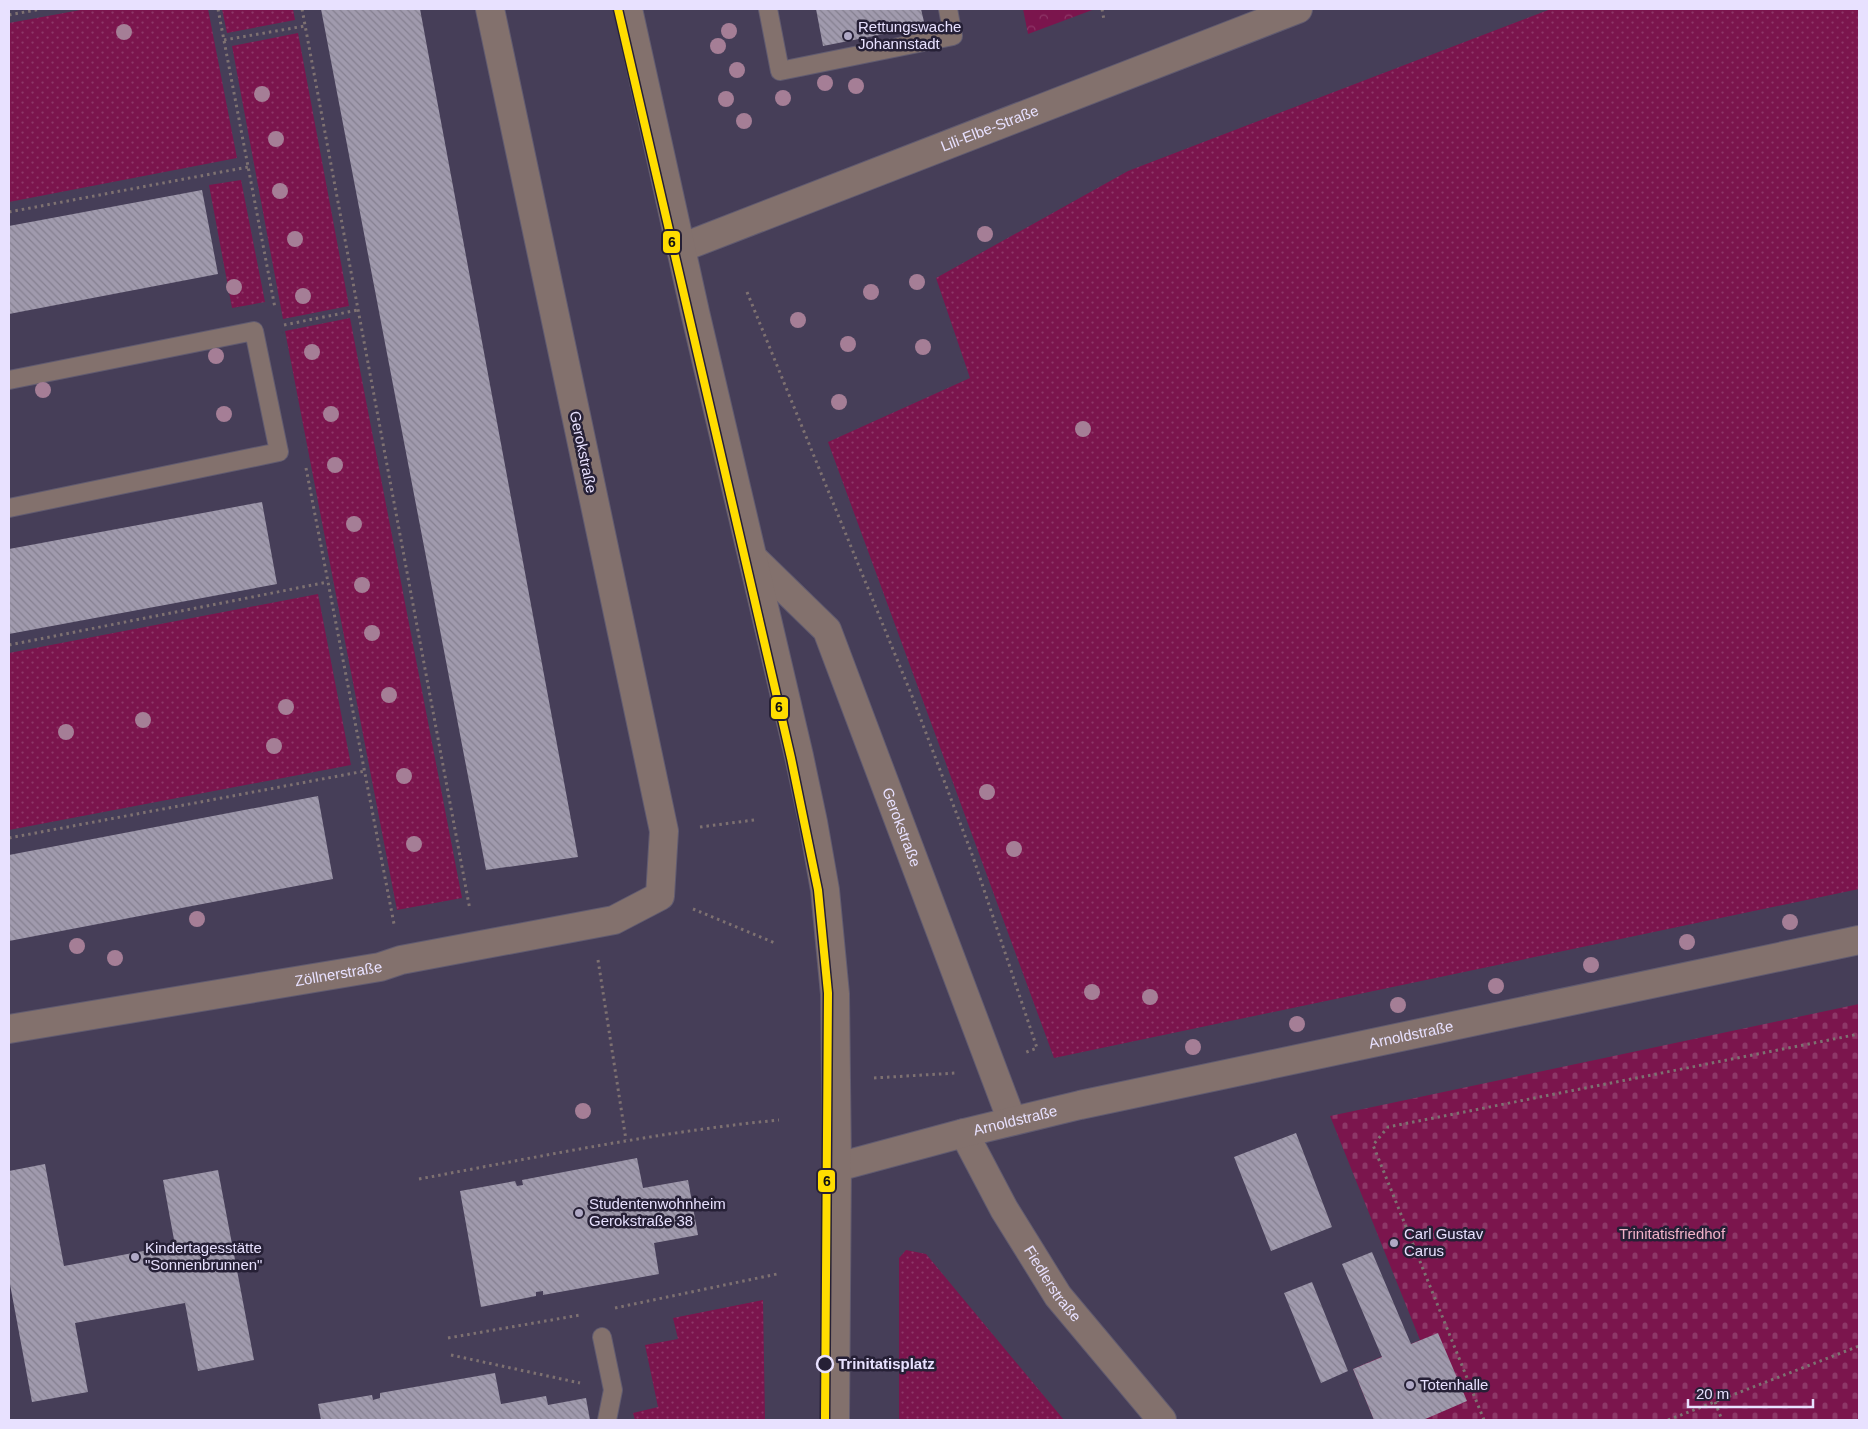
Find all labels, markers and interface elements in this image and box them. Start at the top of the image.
place label: Rettungswache Johannstadt [858,18,961,52]
marker: Rettungswache Johannstadt [842,30,854,42]
street label: Lili-Elbe-Straße [938,101,1041,155]
line badge: 6 [662,230,681,254]
text: 6 [668,234,676,250]
street label: Gerokstraße [567,409,600,494]
line badge: 6 [770,696,789,720]
text: 6 [775,699,783,715]
street label: Gerokstraße [879,785,924,869]
street label: Zöllnerstraße [293,958,383,989]
street label: Arnoldstraße [1367,1017,1455,1052]
street label: Arnoldstraße [971,1102,1059,1138]
line badge: 6 [817,1169,836,1193]
text: 6 [823,1173,831,1189]
place label: Studentenwohnheim Gerokstraße 38 [589,1195,726,1229]
marker: Studentenwohnheim Gerokstraße 38 [573,1207,585,1219]
place label: Carl Gustav Carus [1404,1225,1484,1259]
park label: Trinitatisfriedhof [1619,1225,1726,1242]
marker: Carl Gustav Carus [1388,1237,1400,1249]
place label: Kindertagesstätte "Sonnenbrunnen" [145,1239,262,1273]
street label: Fiedlerstraße [1021,1242,1085,1325]
marker: Kindertagesstätte "Sonnenbrunnen" [129,1251,141,1263]
marker: Trinitatisplatz [816,1355,834,1373]
place label: Trinitatisplatz [838,1355,935,1372]
place label: Totenhalle [1420,1376,1488,1393]
scale bar [1688,1376,1813,1408]
marker: Totenhalle [1404,1379,1416,1391]
text: 20 m [1696,1385,1729,1402]

